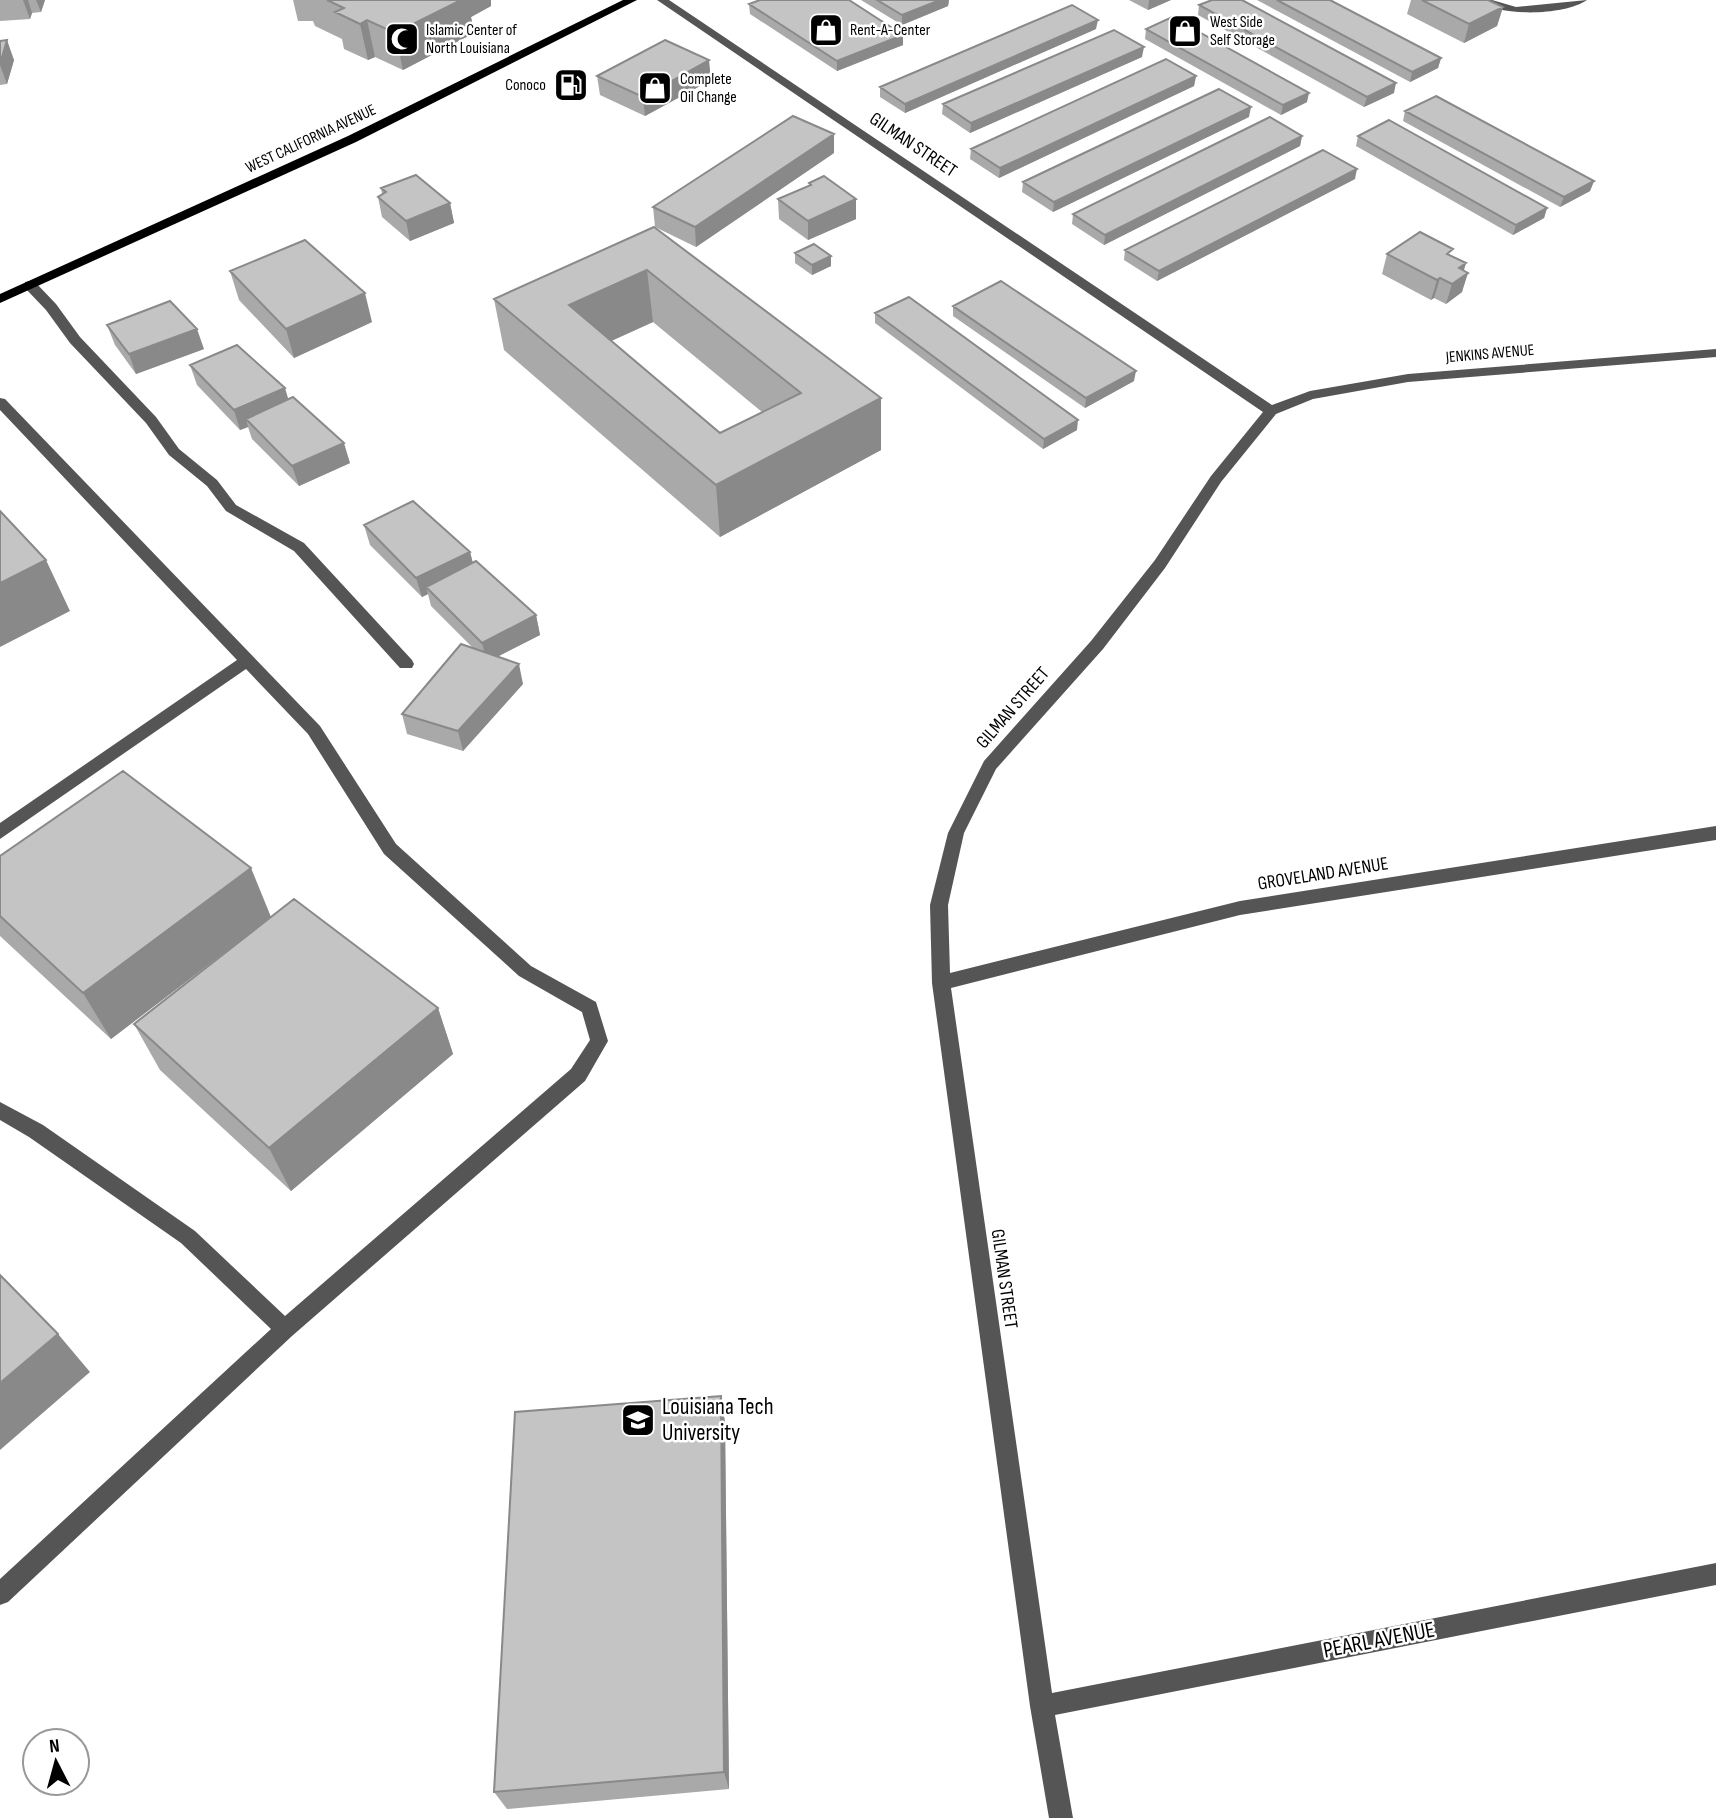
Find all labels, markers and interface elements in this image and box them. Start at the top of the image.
shop icon: Rent-A-Center [807,11,845,49]
shop icon: West Side Self Storage [1166,12,1204,50]
place label: West Side Self Storage [1210,13,1275,50]
mosque icon: Islamic Center of North Louisiana [383,20,421,58]
place label: Islamic Center of North Louisiana [426,21,517,58]
place label: Rent-A-Center [850,21,931,40]
fuel station icon: Conoco [552,66,590,104]
shop icon: Complete Oil Change [636,69,674,107]
place label: Complete Oil Change [680,70,737,107]
place label: Conoco [505,76,546,95]
street label: WEST CALIFORNIA AVENUE [243,100,379,178]
street label: GILMAN STREET [865,107,961,183]
street label: JENKINS AVENUE [1444,341,1535,367]
street label: GILMAN STREET [971,662,1055,753]
street label: GROVELAND AVENUE [1256,852,1390,896]
street label: GILMAN STREET [986,1228,1022,1331]
place label: Louisiana Tech University [662,1393,774,1447]
school or university icon: Louisiana Tech University [619,1401,657,1439]
street label: PEARL AVENUE [1321,1615,1437,1665]
north arrow [21,1727,91,1797]
text: N [48,1735,61,1759]

